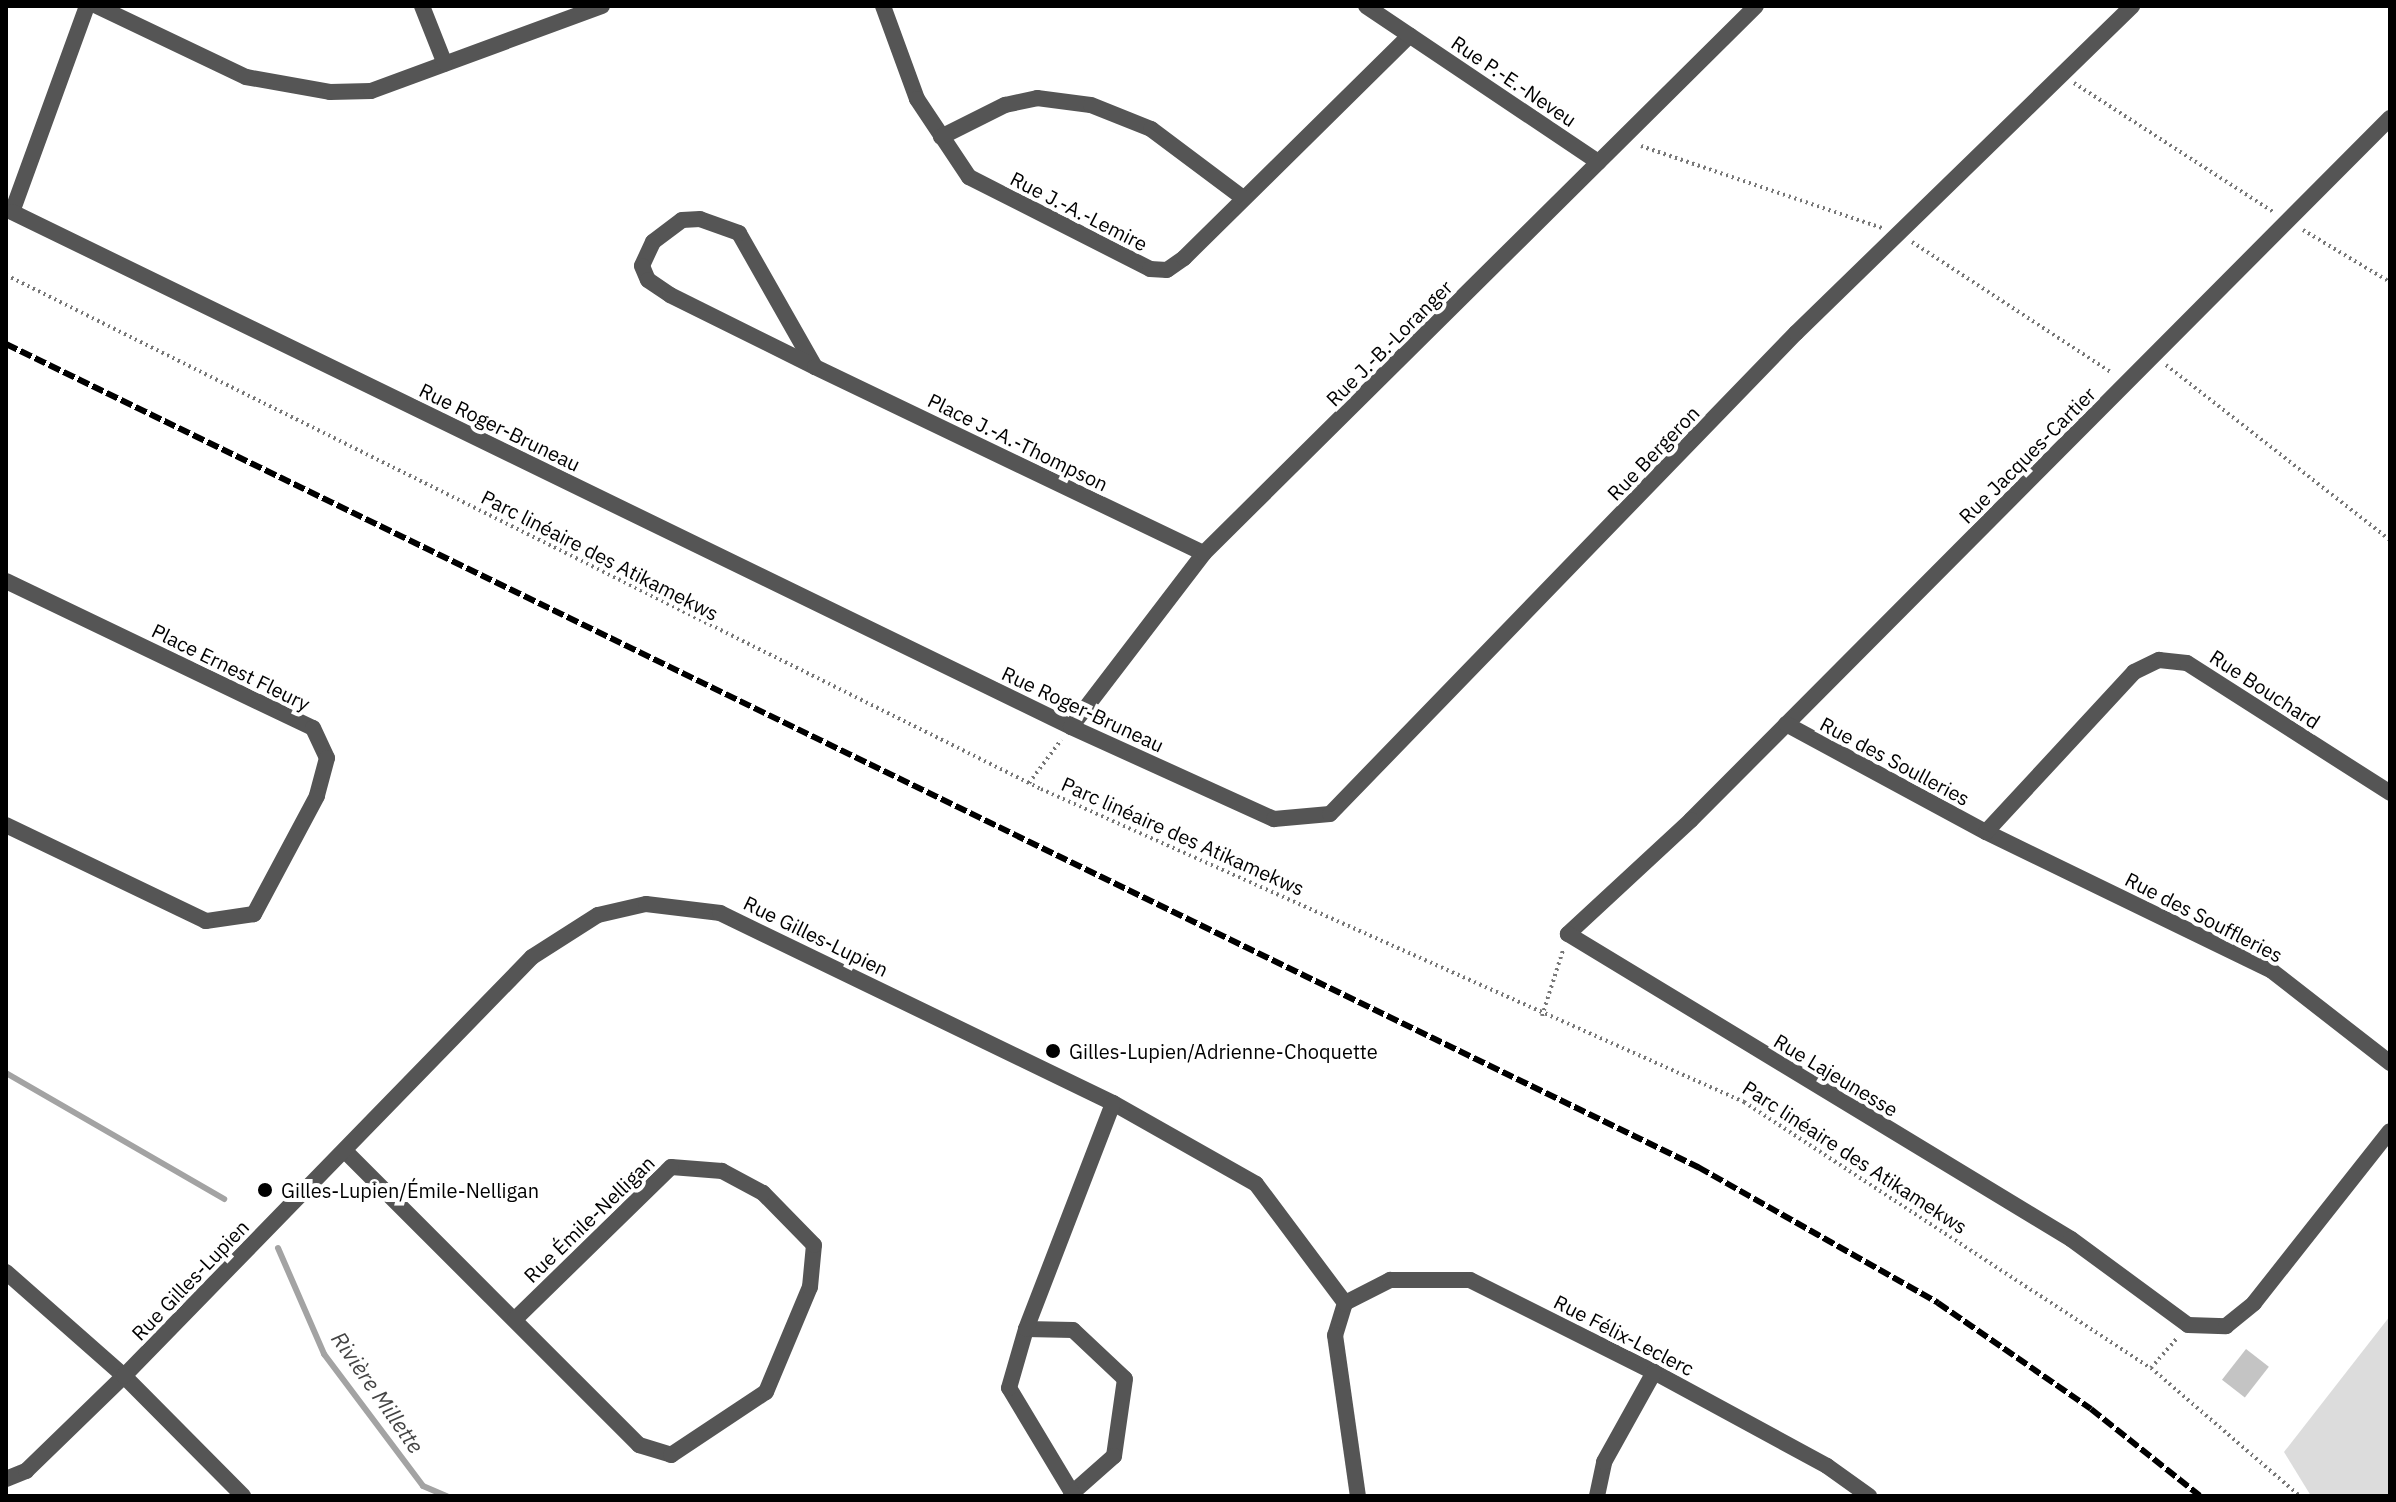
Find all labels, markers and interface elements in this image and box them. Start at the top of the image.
street label: Rue P.-E.-Neveu [1447,30,1581,132]
street label: Rue J.-A.-Lemire [1006,166,1152,256]
street label: Rue J.-B.-Loranger [1321,275,1457,411]
street label: Rue Roger-Bruneau [416,378,584,476]
street label: Rue Jacques-Cartier [1954,382,2100,528]
street label: Place J.-A.-Thompson [924,388,1112,496]
street label: Rue Bergeron [1602,401,1704,505]
street label: Parc linéaire des Atikamekws [477,485,723,625]
street label: Place Ernest Fleury [148,618,314,716]
street label: Rue Bouchard [2205,645,2325,733]
street label: Rue Roger-Bruneau [998,661,1168,757]
street label: Rue des Soulleries [1816,711,1974,811]
street label: Parc linéaire des Atikamekws [1058,772,1308,900]
street label: Rue des Souffleries [2121,867,2287,967]
street label: Rue Gilles-Lupien [740,891,892,981]
street label: Rue Lajeunesse [1770,1029,1902,1121]
place label: Gilles-Lupien/Adrienne-Choquette [1069,1039,1378,1063]
marker: Gilles-Lupien/Adrienne-Choquette [1044,1042,1062,1060]
street label: Parc linéaire des Atikamekws [1738,1075,1972,1239]
street label: Rue Émile-Nelligan [519,1151,659,1287]
place label: Gilles-Lupien/Émile-Nelligan [281,1178,539,1202]
marker: Gilles-Lupien/Émile-Nelligan [256,1181,274,1199]
street label: Rue Gilles-Lupien [126,1215,254,1345]
street label: Rue Félix-Leclerc [1550,1289,1698,1381]
water label: Rivière Millette [326,1326,430,1458]

